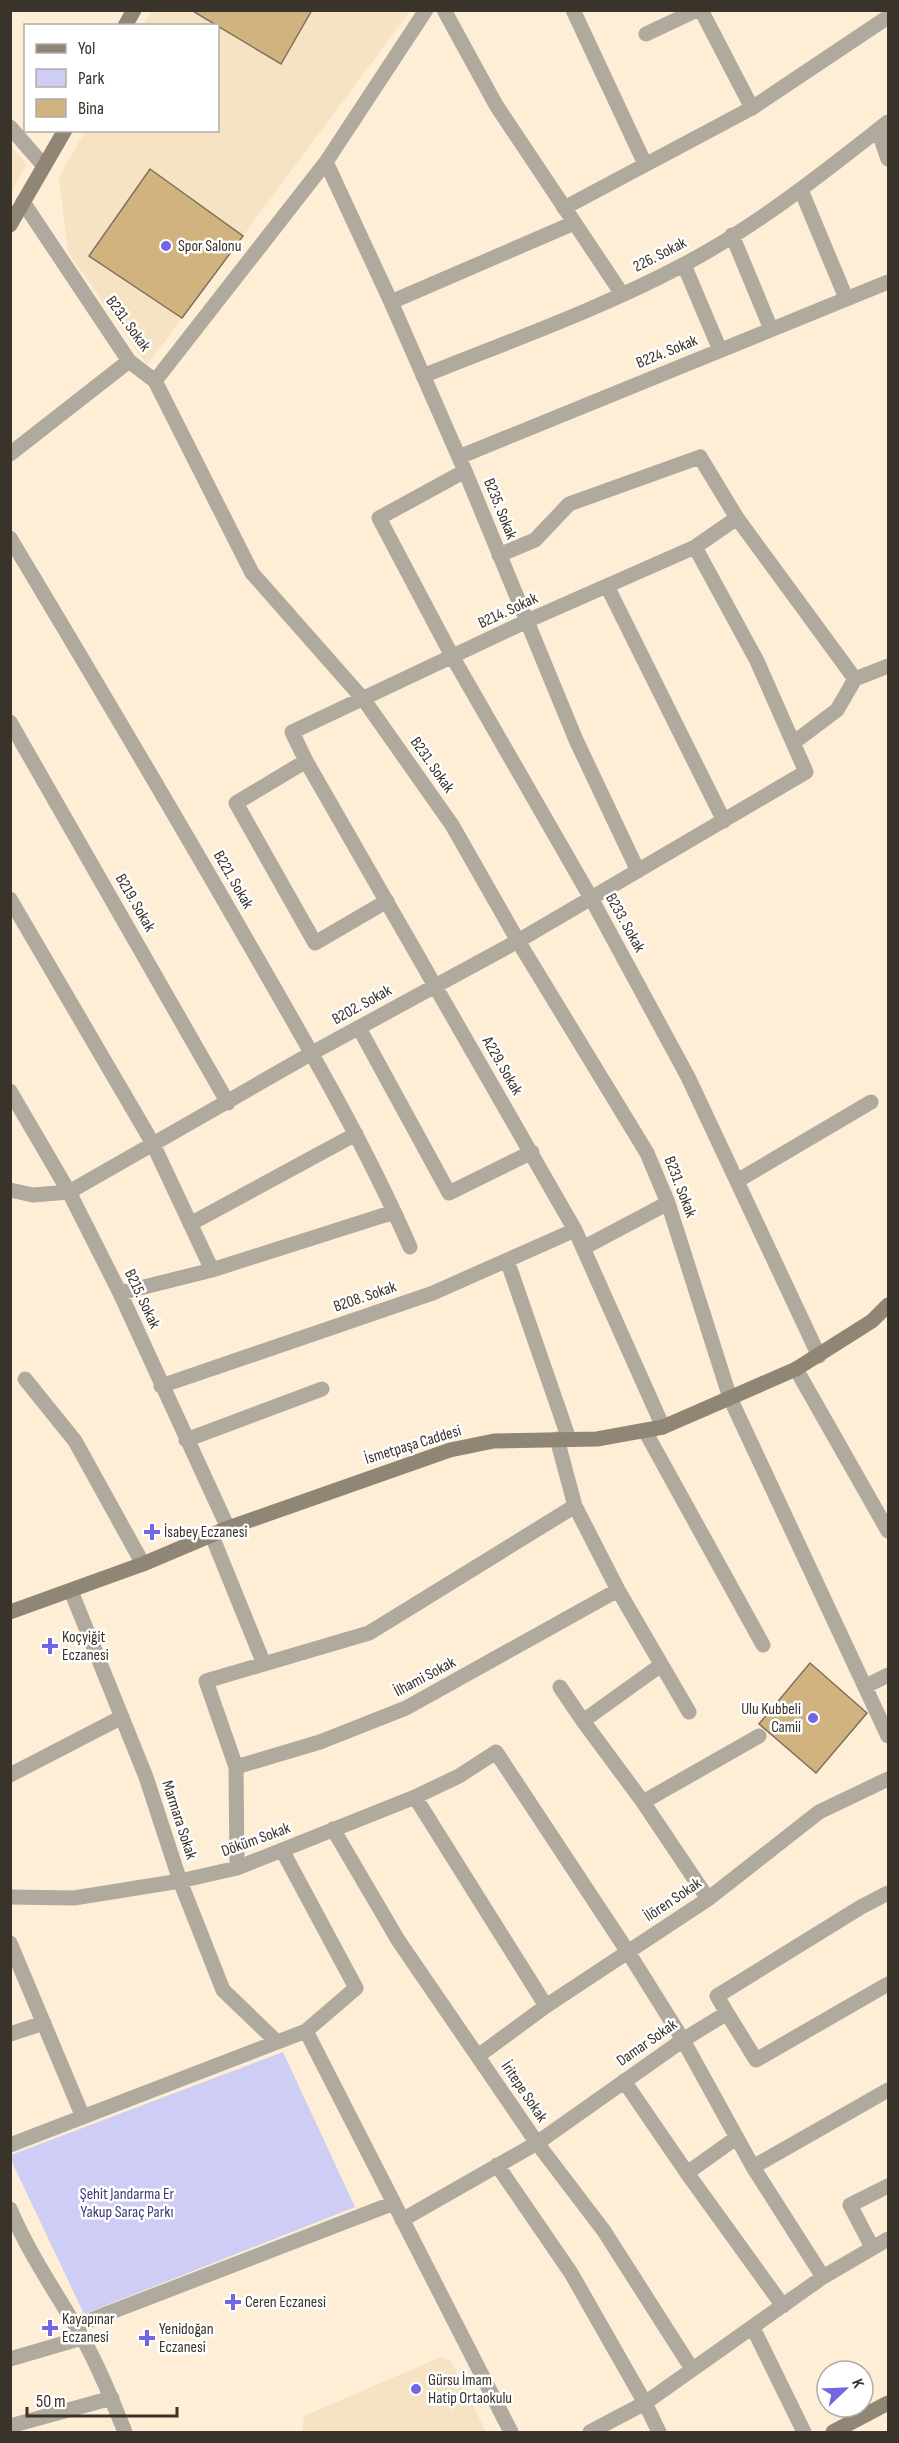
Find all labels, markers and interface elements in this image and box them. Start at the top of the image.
legend [24,24,219,132]
text: Yol [78,38,95,59]
text: Park [78,68,104,89]
text: Bina [78,98,104,119]
street label: 226. Sokak [630,234,690,276]
place label: Spor Salonu [178,237,241,256]
marker: Spor Salonu [159,239,173,253]
street label: B231. Sokak [102,293,154,355]
street label: B224. Sokak [634,331,700,373]
street label: B235. Sokak [479,476,521,542]
street label: B214. Sokak [475,589,541,633]
street label: B231. Sokak [406,733,458,797]
street label: B221. Sokak [209,848,257,912]
street label: B219. Sokak [111,871,159,935]
street label: B233. Sokak [601,890,649,956]
street label: B202. Sokak [329,981,395,1029]
street label: A229. Sokak [477,1032,526,1099]
street label: B231. Sokak [660,1154,700,1220]
street label: B215. Sokak [120,1266,164,1332]
street label: B208. Sokak [331,1277,399,1317]
street label: İsmetpaşa Caddesi [362,1421,464,1469]
place label: İsabey Eczanesi [164,1523,247,1542]
marker: İsabey Eczanesi [145,1525,159,1539]
place label: Koçyiğit Eczanesi [62,1628,109,1665]
marker: Koçyiğit Eczanesi [43,1639,57,1653]
street label: İlhami Sokak [391,1653,459,1701]
place label: Ulu Kubbeli Camii [741,1700,801,1737]
marker: Ulu Kubbeli Camii [806,1711,820,1725]
street label: Marmara Sokak [157,1778,201,1862]
street label: Döküm Sokak [219,1819,293,1861]
street label: İlören Sokak [641,1874,705,1926]
street label: Damar Sokak [613,2015,681,2071]
street label: İritepe Sokak [497,2058,551,2126]
park label: Şehit Jandarma Er Yakup Saraç Parkı [80,2185,175,2222]
place label: Ceren Eczanesi [245,2293,326,2312]
marker: Ceren Eczanesi [226,2295,240,2309]
place label: Kayapınar Eczanesi [62,2310,115,2347]
place label: Yenidoğan Eczanesi [159,2320,214,2357]
marker: Kayapınar Eczanesi [43,2321,57,2335]
marker: Yenidoğan Eczanesi [140,2331,154,2345]
north arrow [815,2359,875,2419]
place label: Gürsu İmam Hatip Ortaokulu [428,2371,512,2408]
text: K [847,2376,868,2391]
scale bar [27,2380,177,2418]
marker: Gürsu İmam Hatip Ortaokulu [409,2382,423,2396]
text: 50 m [36,2391,66,2412]

